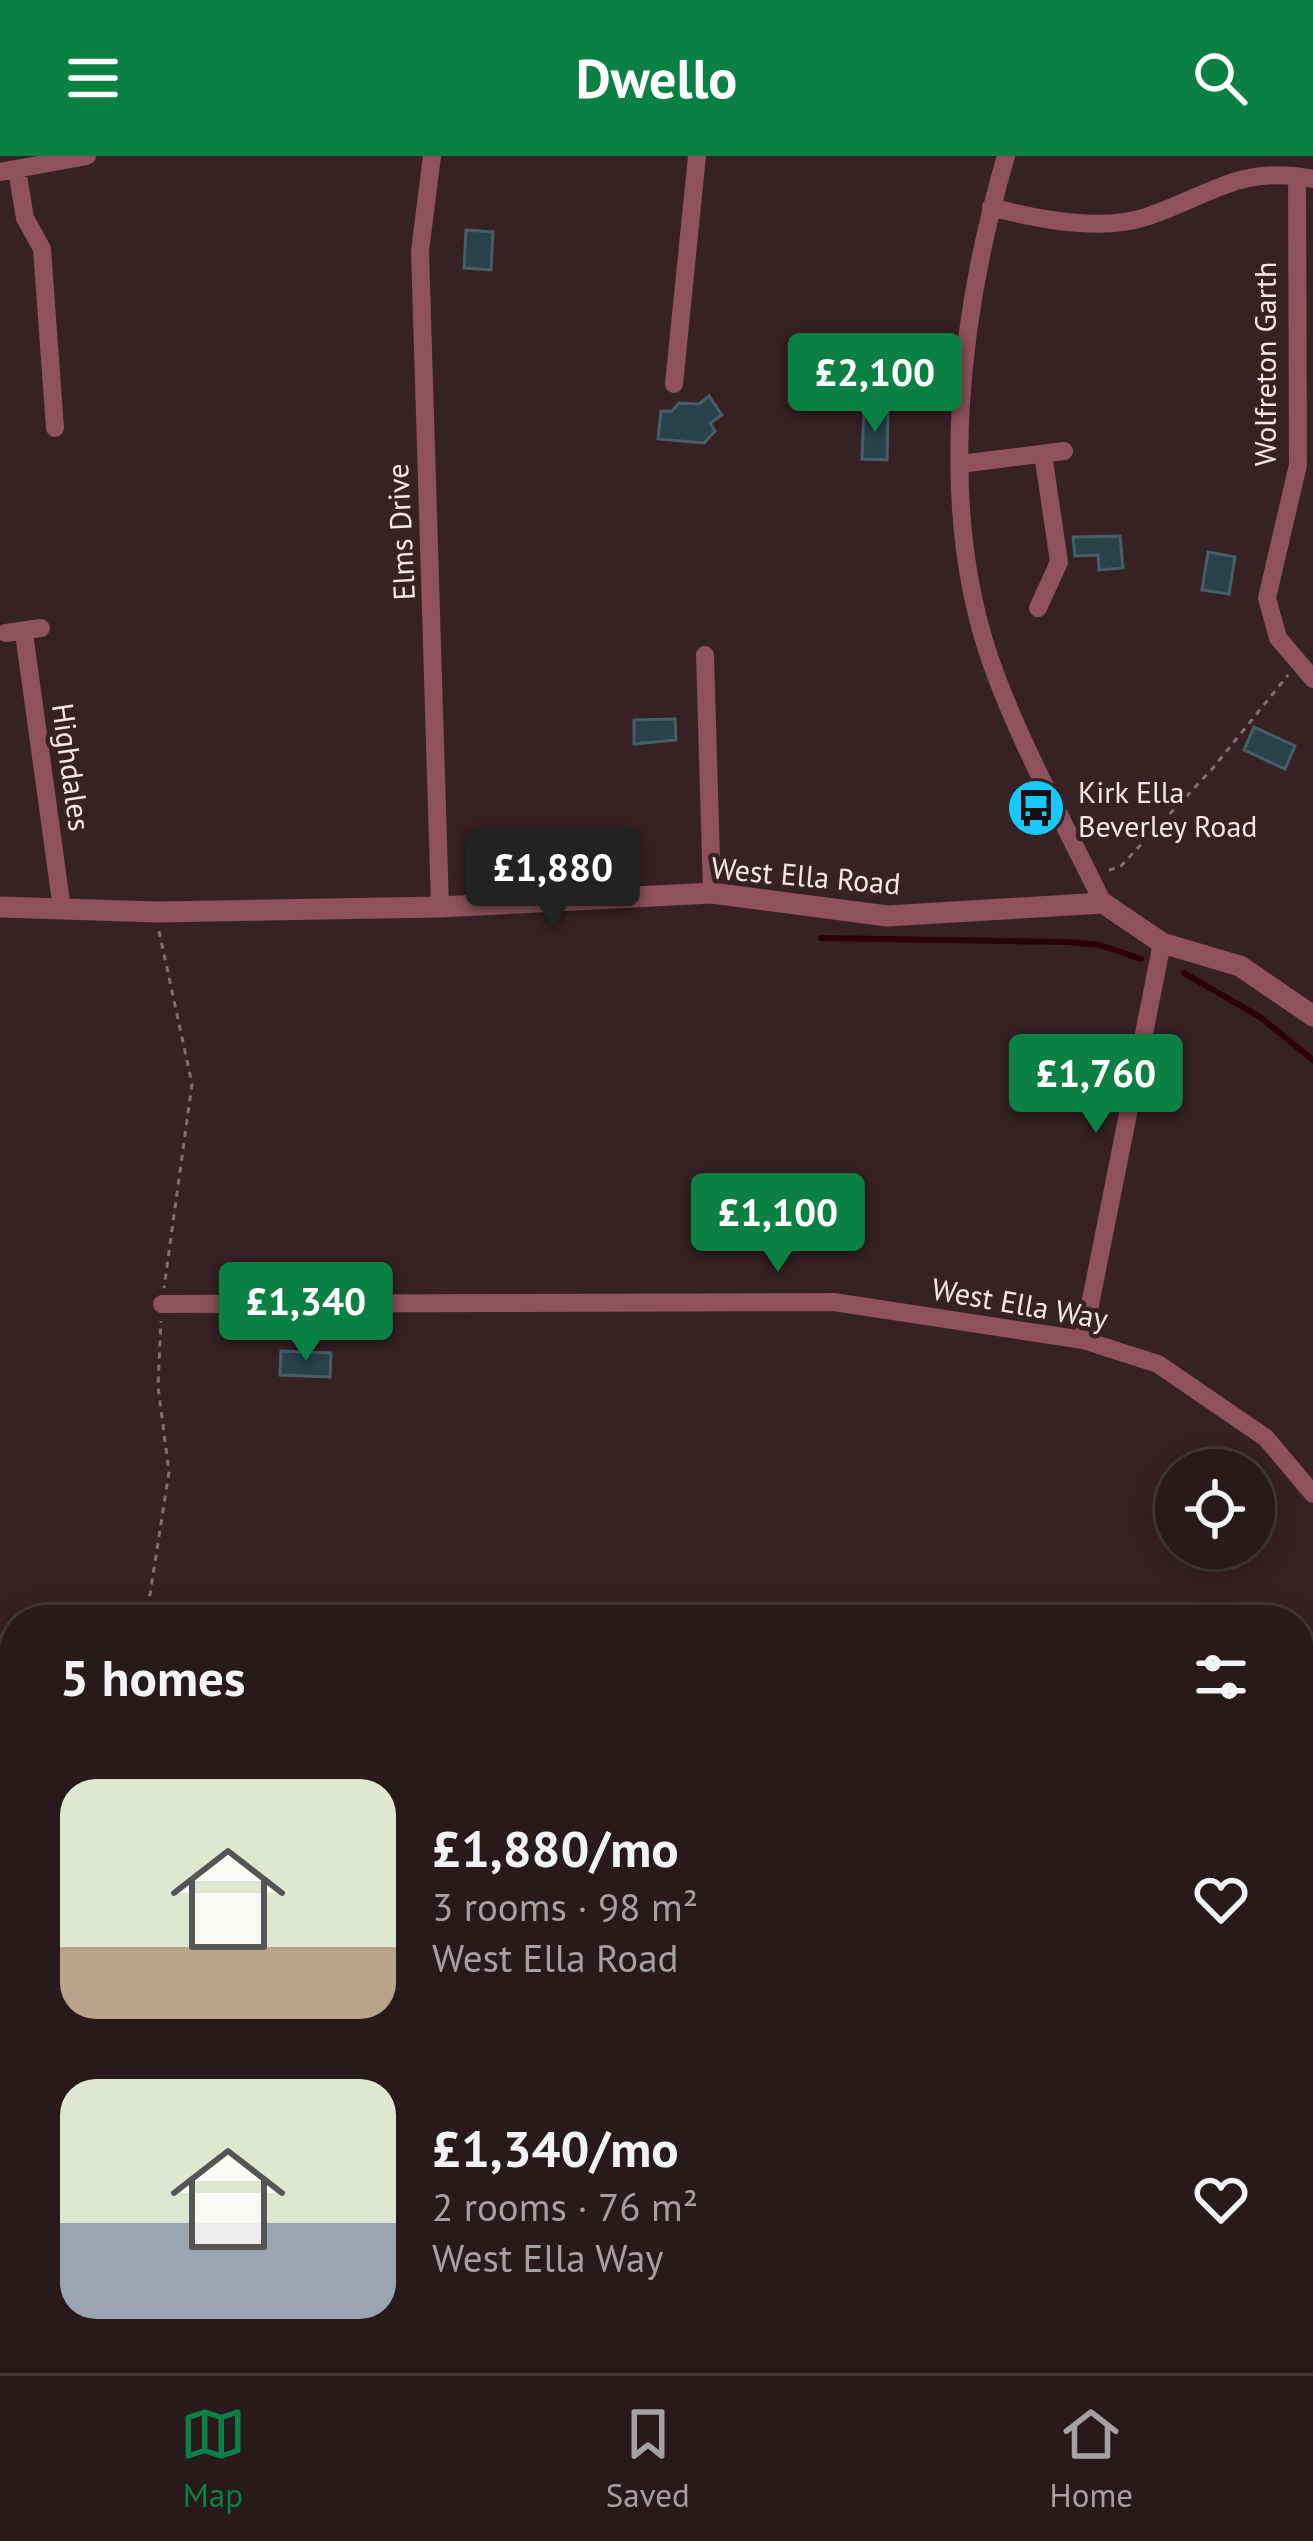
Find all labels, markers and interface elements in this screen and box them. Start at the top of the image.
text: Dwello [576,43,737,113]
icon: menu [60,45,126,111]
icon: search [1187,45,1253,111]
street label: Wolfreton Garth [1245,262,1284,466]
pin: £2,100 [777,333,973,435]
text: £2,100 [815,346,935,397]
street label: Elms Drive [377,463,423,601]
street label: Highdales [44,701,100,833]
place label: Kirk Ella Beverley Road [1078,772,1257,845]
bus stop icon: Kirk Ella Beverley Road [1005,777,1067,839]
pin: £1,880 [455,828,651,930]
text: £1,880 [493,841,613,892]
street label: West Ella Road [710,847,902,903]
pin: £1,760 [998,1034,1194,1136]
text: £1,760 [1036,1047,1156,1098]
pin: £1,100 [680,1173,876,1275]
text: £1,100 [718,1186,838,1237]
pin: £1,340 [208,1262,404,1364]
street label: West Ella Way [929,1268,1111,1338]
text: £1,340 [246,1275,366,1326]
map controls [1155,1449,1275,1569]
button: locate [1155,1449,1275,1569]
text: 5 homes [60,1644,246,1710]
icon: filters [1188,1644,1254,1710]
text: £1,880/mo [432,1815,679,1881]
icon: home [156,1827,300,1971]
icon: heart [1188,1866,1254,1932]
text: 3 rooms · 98 m² [432,1881,698,1932]
text: West Ella Road [432,1932,679,1983]
text: £1,340/mo [432,2115,679,2181]
icon: home [156,2127,300,2271]
icon: heart [1188,2166,1254,2232]
text: 2 rooms · 76 m² [432,2181,698,2232]
text: West Ella Way [432,2232,663,2283]
tab: Map [180,2401,246,2516]
tab: Saved [606,2401,690,2516]
tab: Home [1050,2401,1133,2516]

